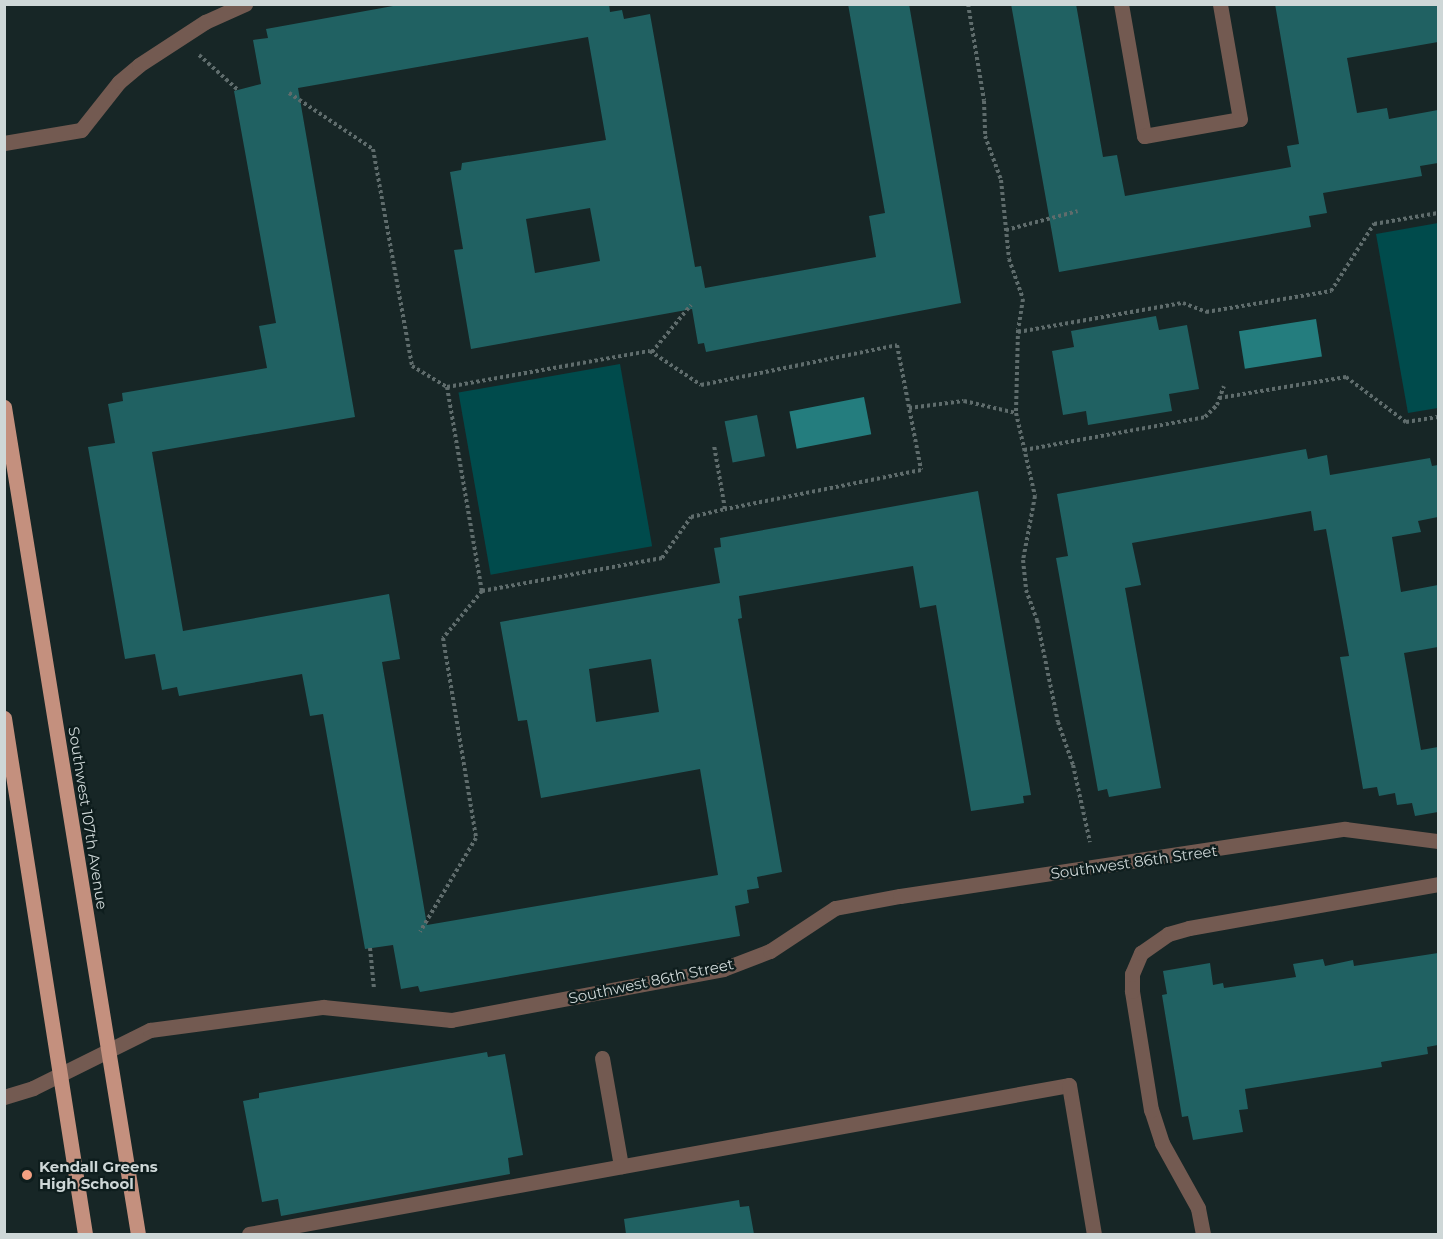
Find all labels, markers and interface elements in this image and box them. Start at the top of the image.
street label: Southwest 107th Avenue [65,725,111,911]
street label: Southwest 86th Street [1049,841,1219,883]
street label: Southwest 86th Street [567,955,735,1007]
place label: Kendall Greens High School [39,1157,158,1192]
marker: Kendall Greens High School [20,1168,34,1182]

